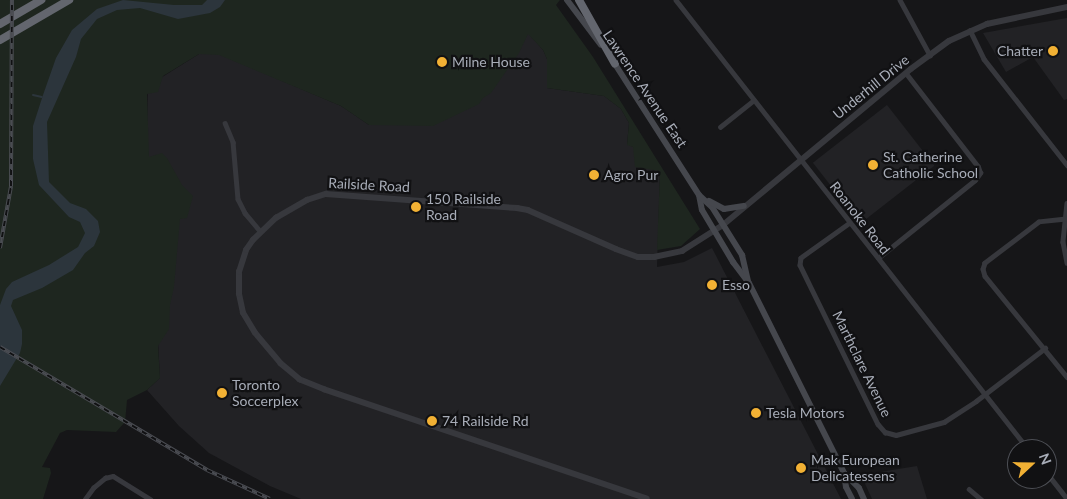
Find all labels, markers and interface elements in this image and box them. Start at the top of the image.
street label: Lawrence Avenue East [599,27,691,151]
place label: Chatter [997,43,1043,59]
marker: Chatter [1047,45,1059,57]
street label: Underhill Drive [830,51,912,123]
place label: Milne House [452,54,530,70]
marker: Milne House [436,56,448,68]
place label: St. Catherine Catholic School [883,149,978,182]
marker: St. Catherine Catholic School [867,159,879,171]
place label: Agro Pur [604,167,658,183]
marker: Agro Pur [588,169,600,181]
street label: Railside Road [328,174,410,196]
street label: Roanoke Road [826,178,894,258]
place label: 150 Railside Road [426,191,501,223]
marker: 150 Railside Road [410,201,422,213]
place label: Esso [722,277,750,293]
marker: Esso [706,279,718,291]
street label: Marthclare Avenue [829,308,895,420]
place label: Toronto Soccerplex [232,377,299,410]
marker: Toronto Soccerplex [216,387,228,399]
place label: Tesla Motors [766,405,844,421]
marker: Tesla Motors [750,407,762,419]
place label: 74 Railside Rd [442,413,529,429]
marker: 74 Railside Rd [426,415,438,427]
north arrow [1007,439,1057,489]
text: N [1036,451,1055,467]
place label: Mak European Delicatessens [811,452,900,484]
marker: Mak European Delicatessens [795,462,807,474]

